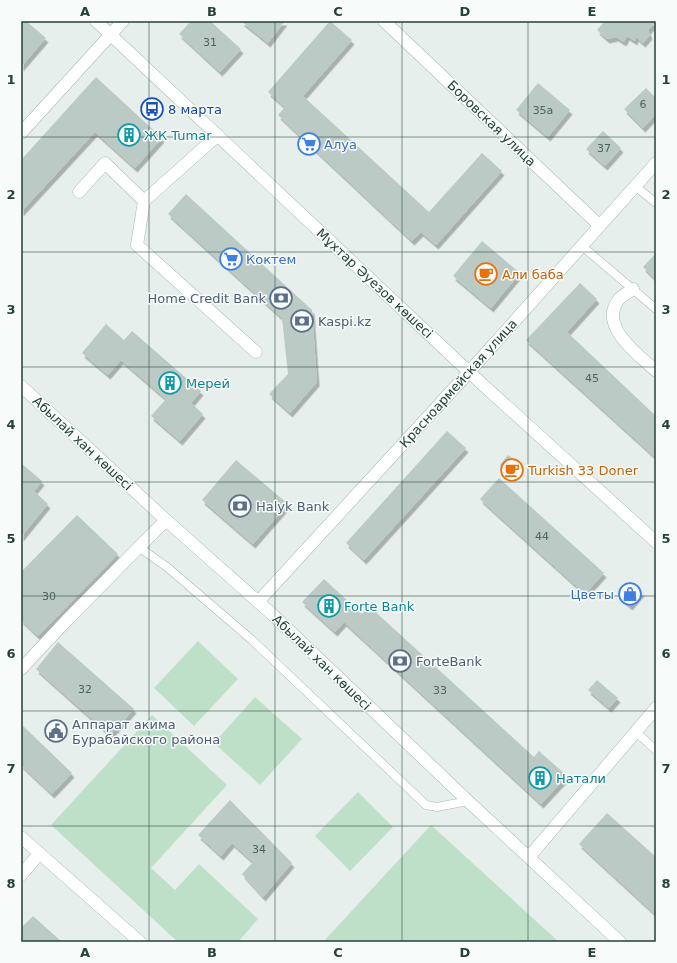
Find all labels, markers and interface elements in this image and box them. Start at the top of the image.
text: A [80,4,90,19]
text: B [207,4,217,19]
text: C [333,4,343,19]
text: D [460,4,471,19]
text: E [588,4,596,19]
house number: 31 [203,36,217,49]
text: 1 [6,72,16,87]
text: 1 [661,72,671,87]
street label: Боровская улица [444,77,539,169]
bus stop icon: 8 марта [139,96,165,122]
house number: 6 [640,98,647,111]
place label: 8 марта [168,102,222,117]
house number: 35а [533,104,553,117]
building icon: ЖК Tumar [116,122,142,148]
place label: ЖК Tumar [144,128,212,143]
supermarket icon: Алуа [296,131,322,157]
place label: Алуа [324,137,357,152]
house number: 37 [597,142,611,155]
text: 2 [6,187,16,202]
text: 2 [661,187,671,202]
street label: Мұхтар Әуезов көшесі [313,226,436,341]
supermarket icon: Коктем [218,246,244,272]
place label: Коктем [246,252,296,267]
cafe icon: Али баба [473,261,499,287]
place label: Али баба [502,267,564,282]
bank icon: Home Credit Bank [268,285,294,311]
place label: Home Credit Bank [148,291,266,306]
text: 3 [6,302,16,317]
text: 3 [661,302,671,317]
bank icon: Kaspi.kz [289,308,315,334]
place label: Kaspi.kz [318,314,372,329]
street label: Красноармейская улица [397,316,520,451]
building icon: Мерей [157,370,183,396]
house number: 45 [585,372,599,385]
place label: Мерей [186,376,230,391]
street label: Абылай хан көшесі [30,393,136,493]
text: 4 [6,417,16,432]
text: 4 [661,417,671,432]
cafe icon: Turkish 33 Doner [499,457,525,483]
place label: Turkish 33 Doner [527,463,639,478]
bank icon: Halyk Bank [227,493,253,519]
place label: Halyk Bank [256,499,330,514]
house number: 44 [535,530,549,543]
text: 5 [6,531,16,546]
text: 5 [661,531,671,546]
shop icon: Цветы [617,581,643,607]
place label: Цветы [570,587,614,602]
house number: 30 [42,590,56,603]
building icon: Forte Bank [316,593,342,619]
place label: Forte Bank [344,599,415,614]
street label: Абылай хан көшесі [269,612,374,713]
text: 6 [6,646,16,661]
text: 6 [661,646,671,661]
bank icon: ForteBank [387,648,413,674]
place label: ForteBank [416,654,483,669]
house number: 32 [78,683,92,696]
house number: 33 [433,684,447,697]
place label: Аппарат акима Бурабайского района [72,717,220,747]
public building icon: Аппарат акима Бурабайского района [43,718,69,744]
text: 7 [6,761,16,776]
text: 7 [661,761,671,776]
building icon: Натали [527,765,553,791]
place label: Натали [556,771,606,786]
house number: 34 [252,843,266,856]
text: 8 [6,876,16,891]
text: 8 [661,876,671,891]
text: A [80,945,90,960]
text: B [207,945,217,960]
text: C [333,945,343,960]
text: D [460,945,471,960]
text: E [588,945,596,960]

